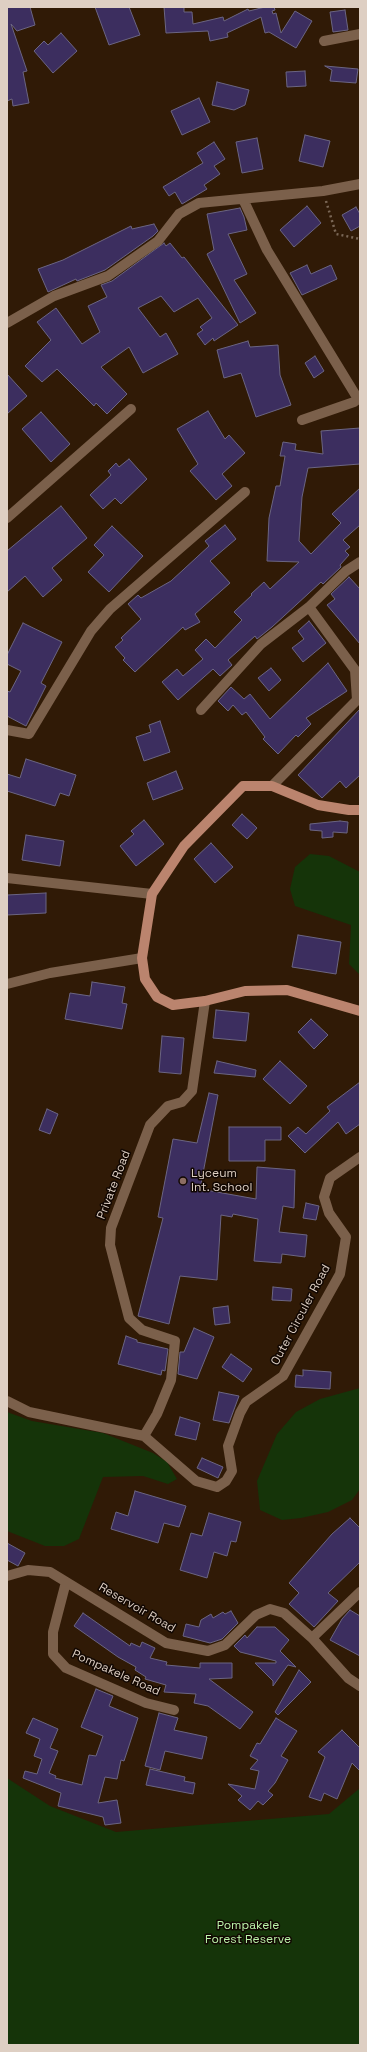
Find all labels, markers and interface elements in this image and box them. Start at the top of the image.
street label: Private Road [94,1149,134,1221]
place label: Lyceum Int. School [191,1167,252,1195]
marker: Lyceum Int. School [178,1176,188,1186]
street label: Outer Circuler Road [268,1262,334,1368]
street label: Reservoir Road [96,1580,178,1636]
street label: Pompakele Road [70,1647,162,1699]
park label: Pompakele Forest Reserve [205,1919,291,1947]

